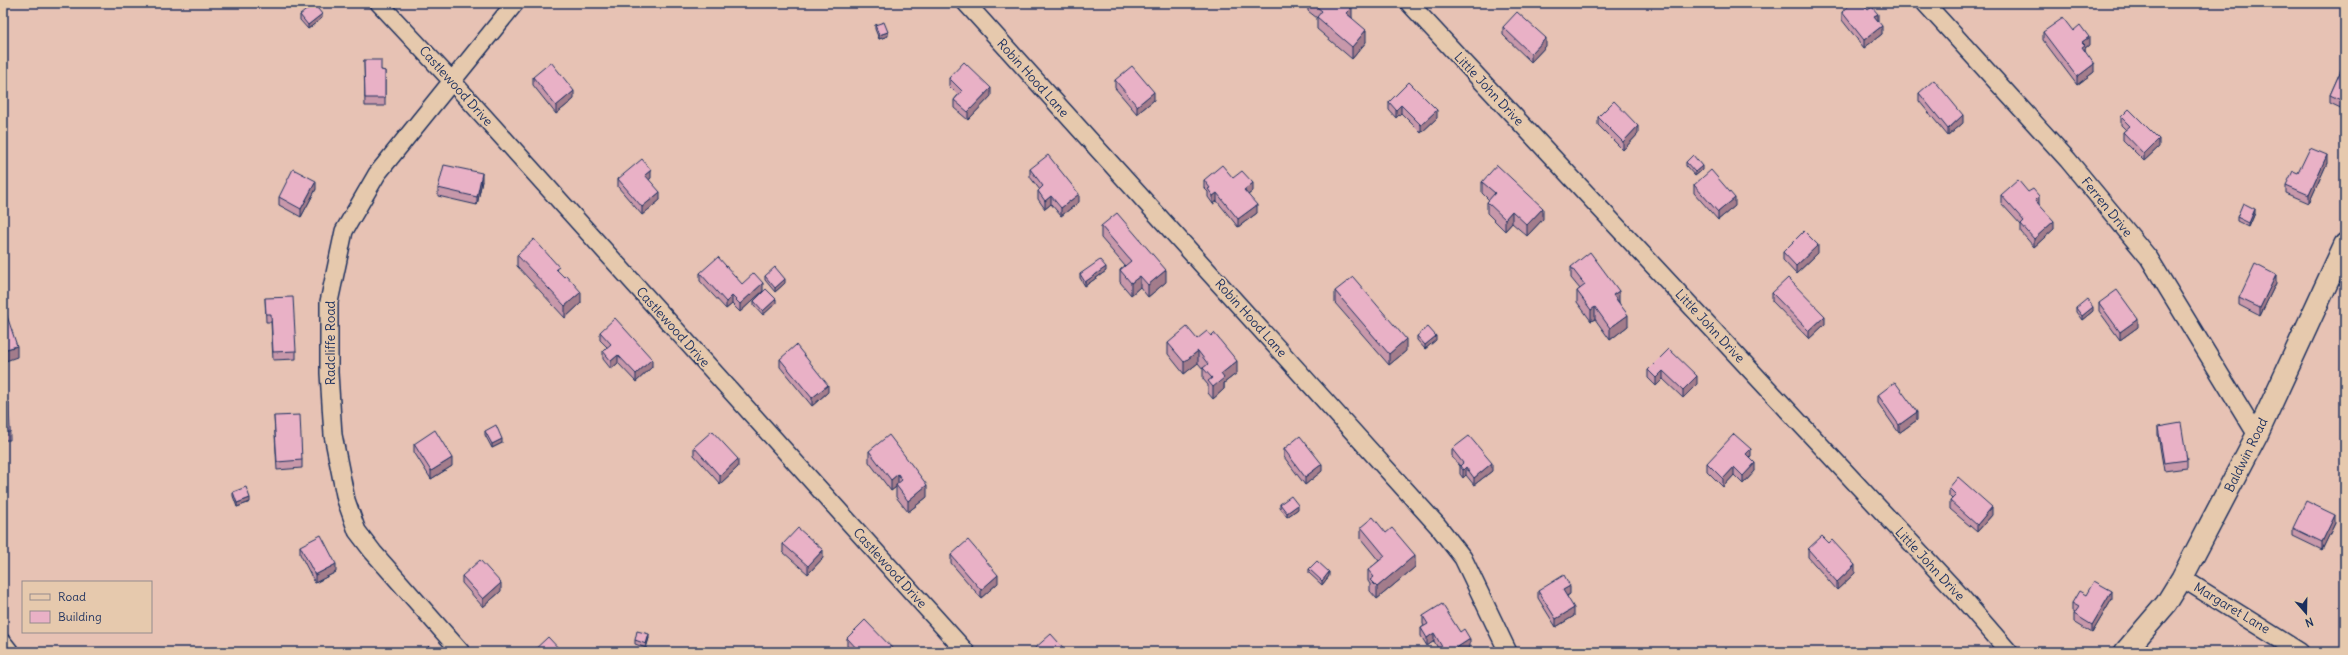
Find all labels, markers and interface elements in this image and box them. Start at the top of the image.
street label: Robin Hood Lane [993,35,1073,121]
street label: Castlewood Drive [415,42,497,130]
street label: Little John Drive [1451,49,1527,129]
street label: Ferren Drive [2078,174,2136,240]
street label: Robin Hood Lane [1211,275,1291,361]
street label: Castlewood Drive [632,283,714,371]
street label: Little John Drive [1672,286,1748,366]
street label: Radcliffe Road [322,300,339,385]
street label: Baldwin Road [2221,415,2271,495]
street label: Castlewood Drive [849,524,931,612]
street label: Little John Drive [1892,524,1968,604]
street label: Margaret Lane [2191,579,2273,637]
legend [22,581,152,633]
text: Road [58,589,86,604]
north arrow [2286,593,2326,633]
text: Building [58,609,102,624]
text: N [2303,615,2315,630]

